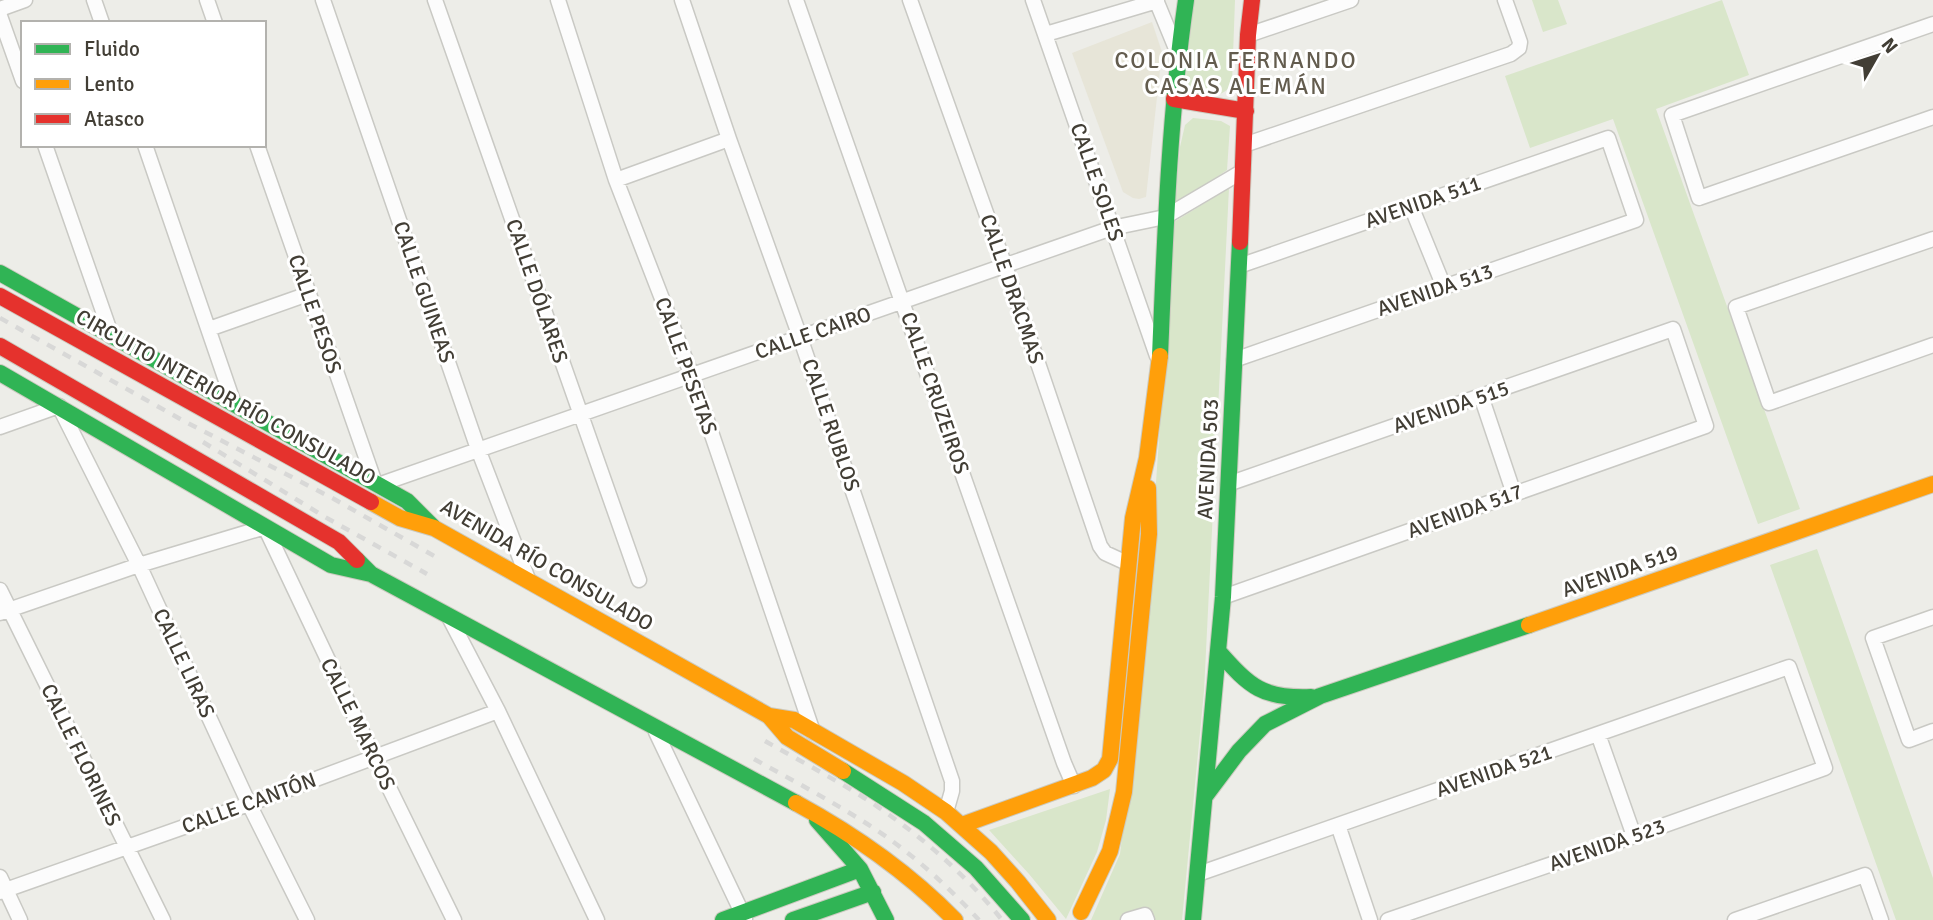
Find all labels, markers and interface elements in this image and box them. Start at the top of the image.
legend [21,21,266,147]
north arrow [1842,21,1912,91]
text: N [1876,33,1903,59]
text: Fluido [84,36,140,62]
district label: COLONIA FERNANDO CASAS ALEMÁN [1114,46,1358,101]
text: Lento [84,71,134,97]
text: Atasco [84,106,144,132]
street label: CALLE SOLES [1065,120,1129,244]
street label: AVENIDA 511 [1362,170,1484,234]
street label: CALLE DRACMAS [974,211,1050,367]
street label: CALLE DÓLARES [500,216,574,366]
street label: CALLE GUINEAS [388,218,460,366]
street label: CALLE PESOS [282,251,348,377]
street label: AVENIDA 513 [1374,258,1496,322]
street label: CALLE PESETAS [649,294,723,438]
street label: CALLE CAIRO [751,301,875,365]
street label: CIRCUITO INTERIOR RÍO CONSULADO [71,303,381,491]
street label: CALLE CRUZEIROS [895,308,975,478]
street label: CALLE RUBLOS [796,355,866,495]
street label: AVENIDA 515 [1390,375,1512,439]
street label: AVENIDA 503 [1192,398,1224,520]
street label: AVENIDA 517 [1404,478,1526,544]
street label: AVENIDA RÍO CONSULADO [436,493,658,637]
street label: AVENIDA 519 [1559,539,1681,603]
street label: CALLE LIRAS [147,604,221,722]
street label: CALLE MARCOS [315,654,401,794]
street label: CALLE FLORINES [35,680,127,830]
street label: AVENIDA 521 [1433,739,1555,803]
street label: CALLE CANTÓN [178,767,320,839]
street label: AVENIDA 523 [1546,813,1668,877]

